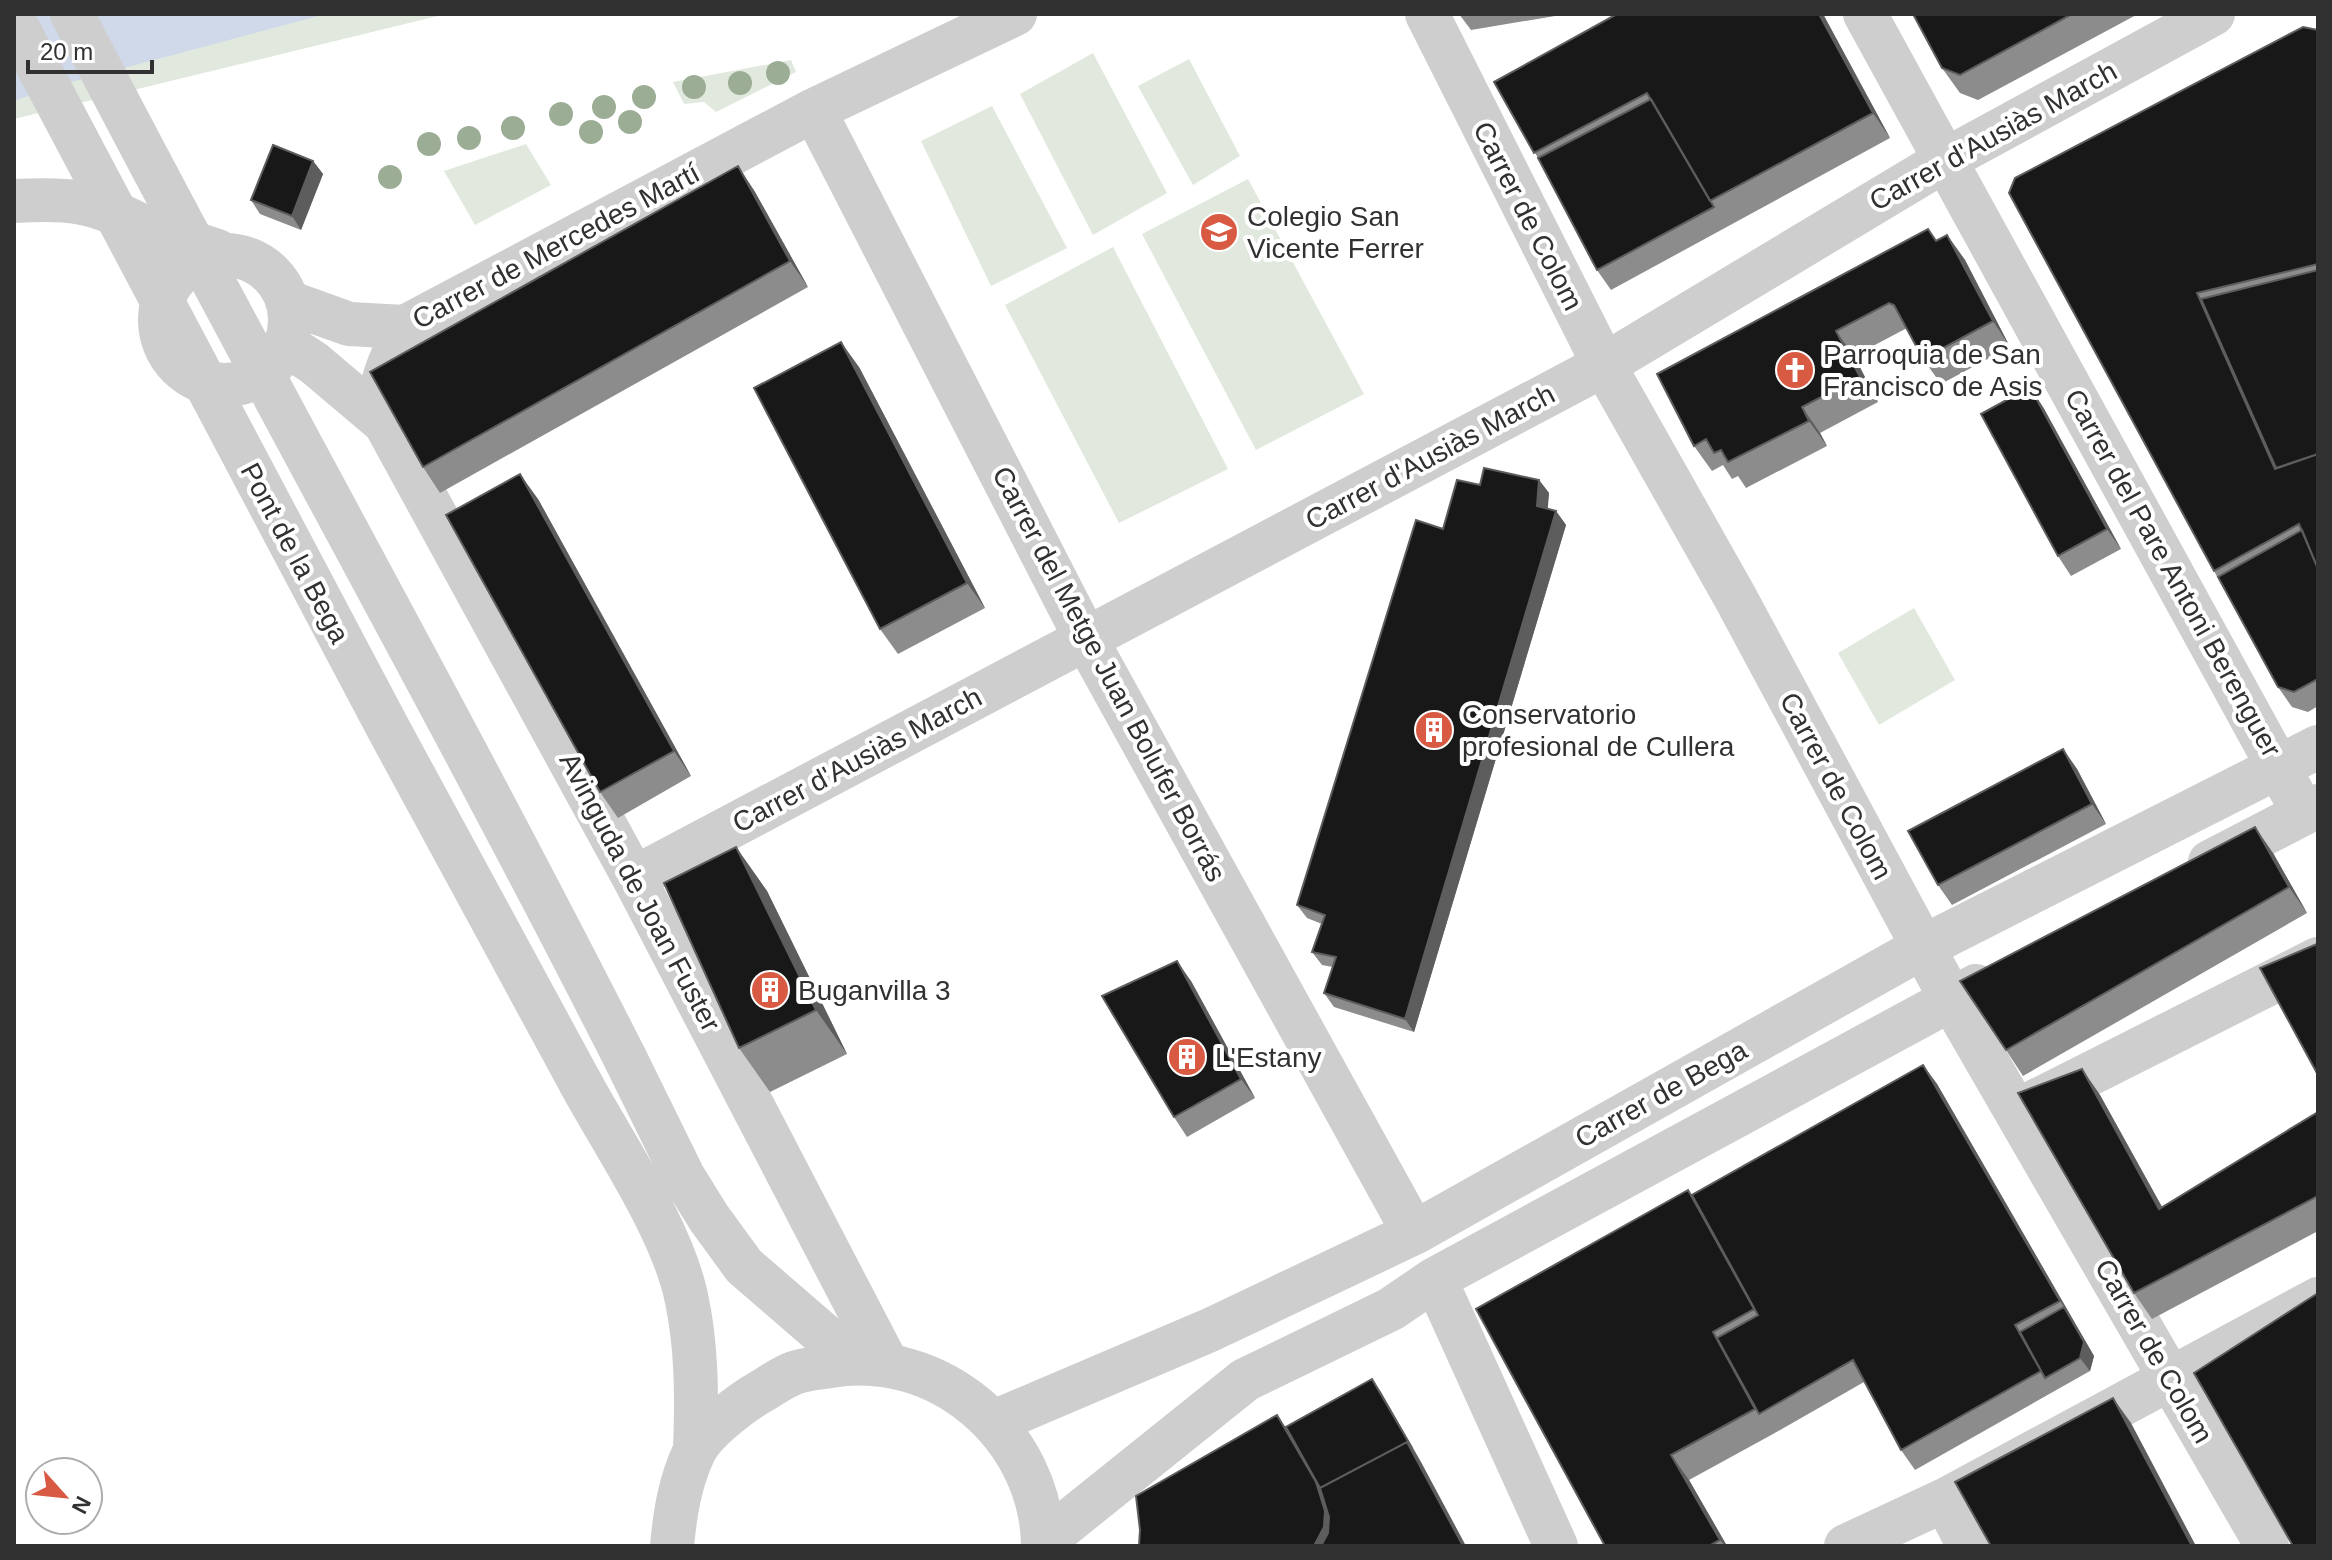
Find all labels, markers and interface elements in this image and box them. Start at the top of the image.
scale bar [28,24,152,74]
text: 20 m [40,38,93,65]
street label: Carrer d'Ausiàs March [1864,55,2122,217]
street label: Carrer de Colom [1467,117,1589,315]
street label: Carrer de Mercedes Martí [407,157,705,335]
place label: Colegio San Vicente Ferrer [1247,201,1424,264]
school or university icon: Colegio San Vicente Ferrer [1198,211,1240,253]
place label: Parroquia de San Francisco de Asis [1823,339,2042,402]
church icon: Parroquia de San Francisco de Asis [1774,349,1816,391]
street label: Carrer d'Ausiàs March [1300,378,1560,536]
street label: Carrer del Pare Antoni Berenguer [2059,384,2287,762]
street label: Pont de la Bega [235,458,356,649]
street label: Carrer del Metge Juan Bolufer Borrás [986,461,1232,887]
street label: Carrer d'Ausiàs March [727,681,987,839]
street label: Carrer de Colom [1774,687,1898,885]
place label: Conservatorio profesional de Cullera [1462,699,1735,762]
building icon: Conservatorio profesional de Cullera [1413,709,1455,751]
street label: Avinguda de Joan Fuster [553,748,727,1036]
building icon: Buganvilla 3 [749,969,791,1011]
place label: Buganvilla 3 [798,975,951,1006]
street label: Carrer de Bega [1570,1034,1753,1154]
building icon: L'Estany [1166,1036,1208,1078]
place label: L'Estany [1215,1042,1322,1073]
street label: Carrer de Colom [2089,1254,2219,1448]
north arrow [24,1456,104,1536]
text: N [67,1492,96,1518]

